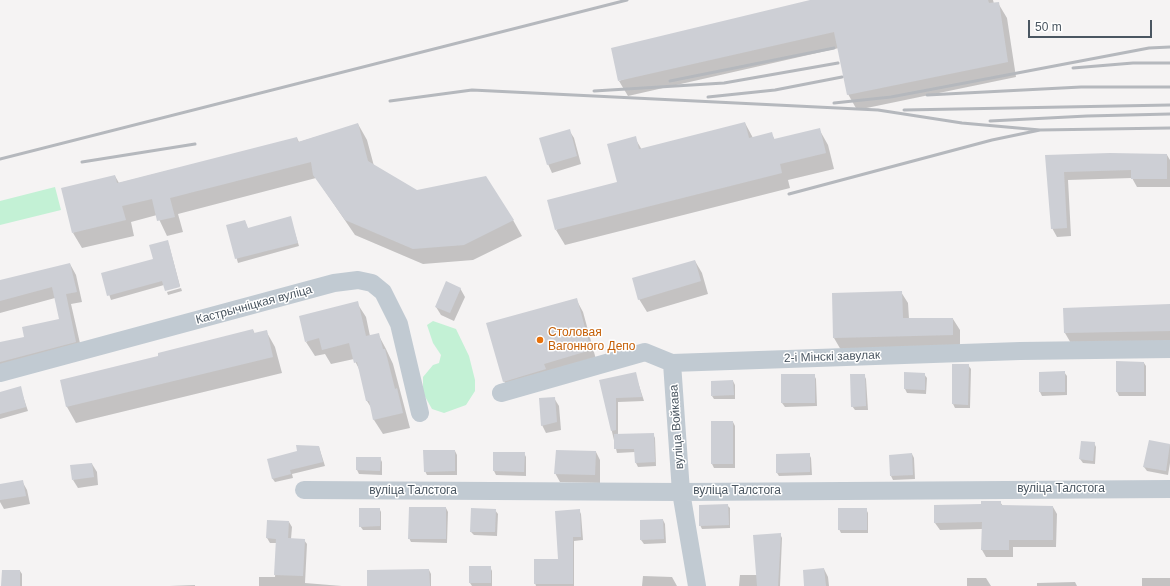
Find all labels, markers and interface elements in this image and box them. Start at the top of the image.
scale bar [1030,12,1154,38]
text: 50 m [1035,20,1062,34]
street label: Кастрычніцкая вуліца [194,283,314,327]
place label: Столовая Вагонного Депо [548,326,635,354]
marker: Столовая Вагонного Депо [535,335,545,345]
street label: 2-і Мінскі завулак [784,348,880,366]
street label: вуліца Войкава [667,384,687,470]
street label: вуліца Талстога [1017,482,1105,496]
street label: вуліца Талстога [369,484,457,498]
street label: вуліца Талстога [693,484,781,498]

